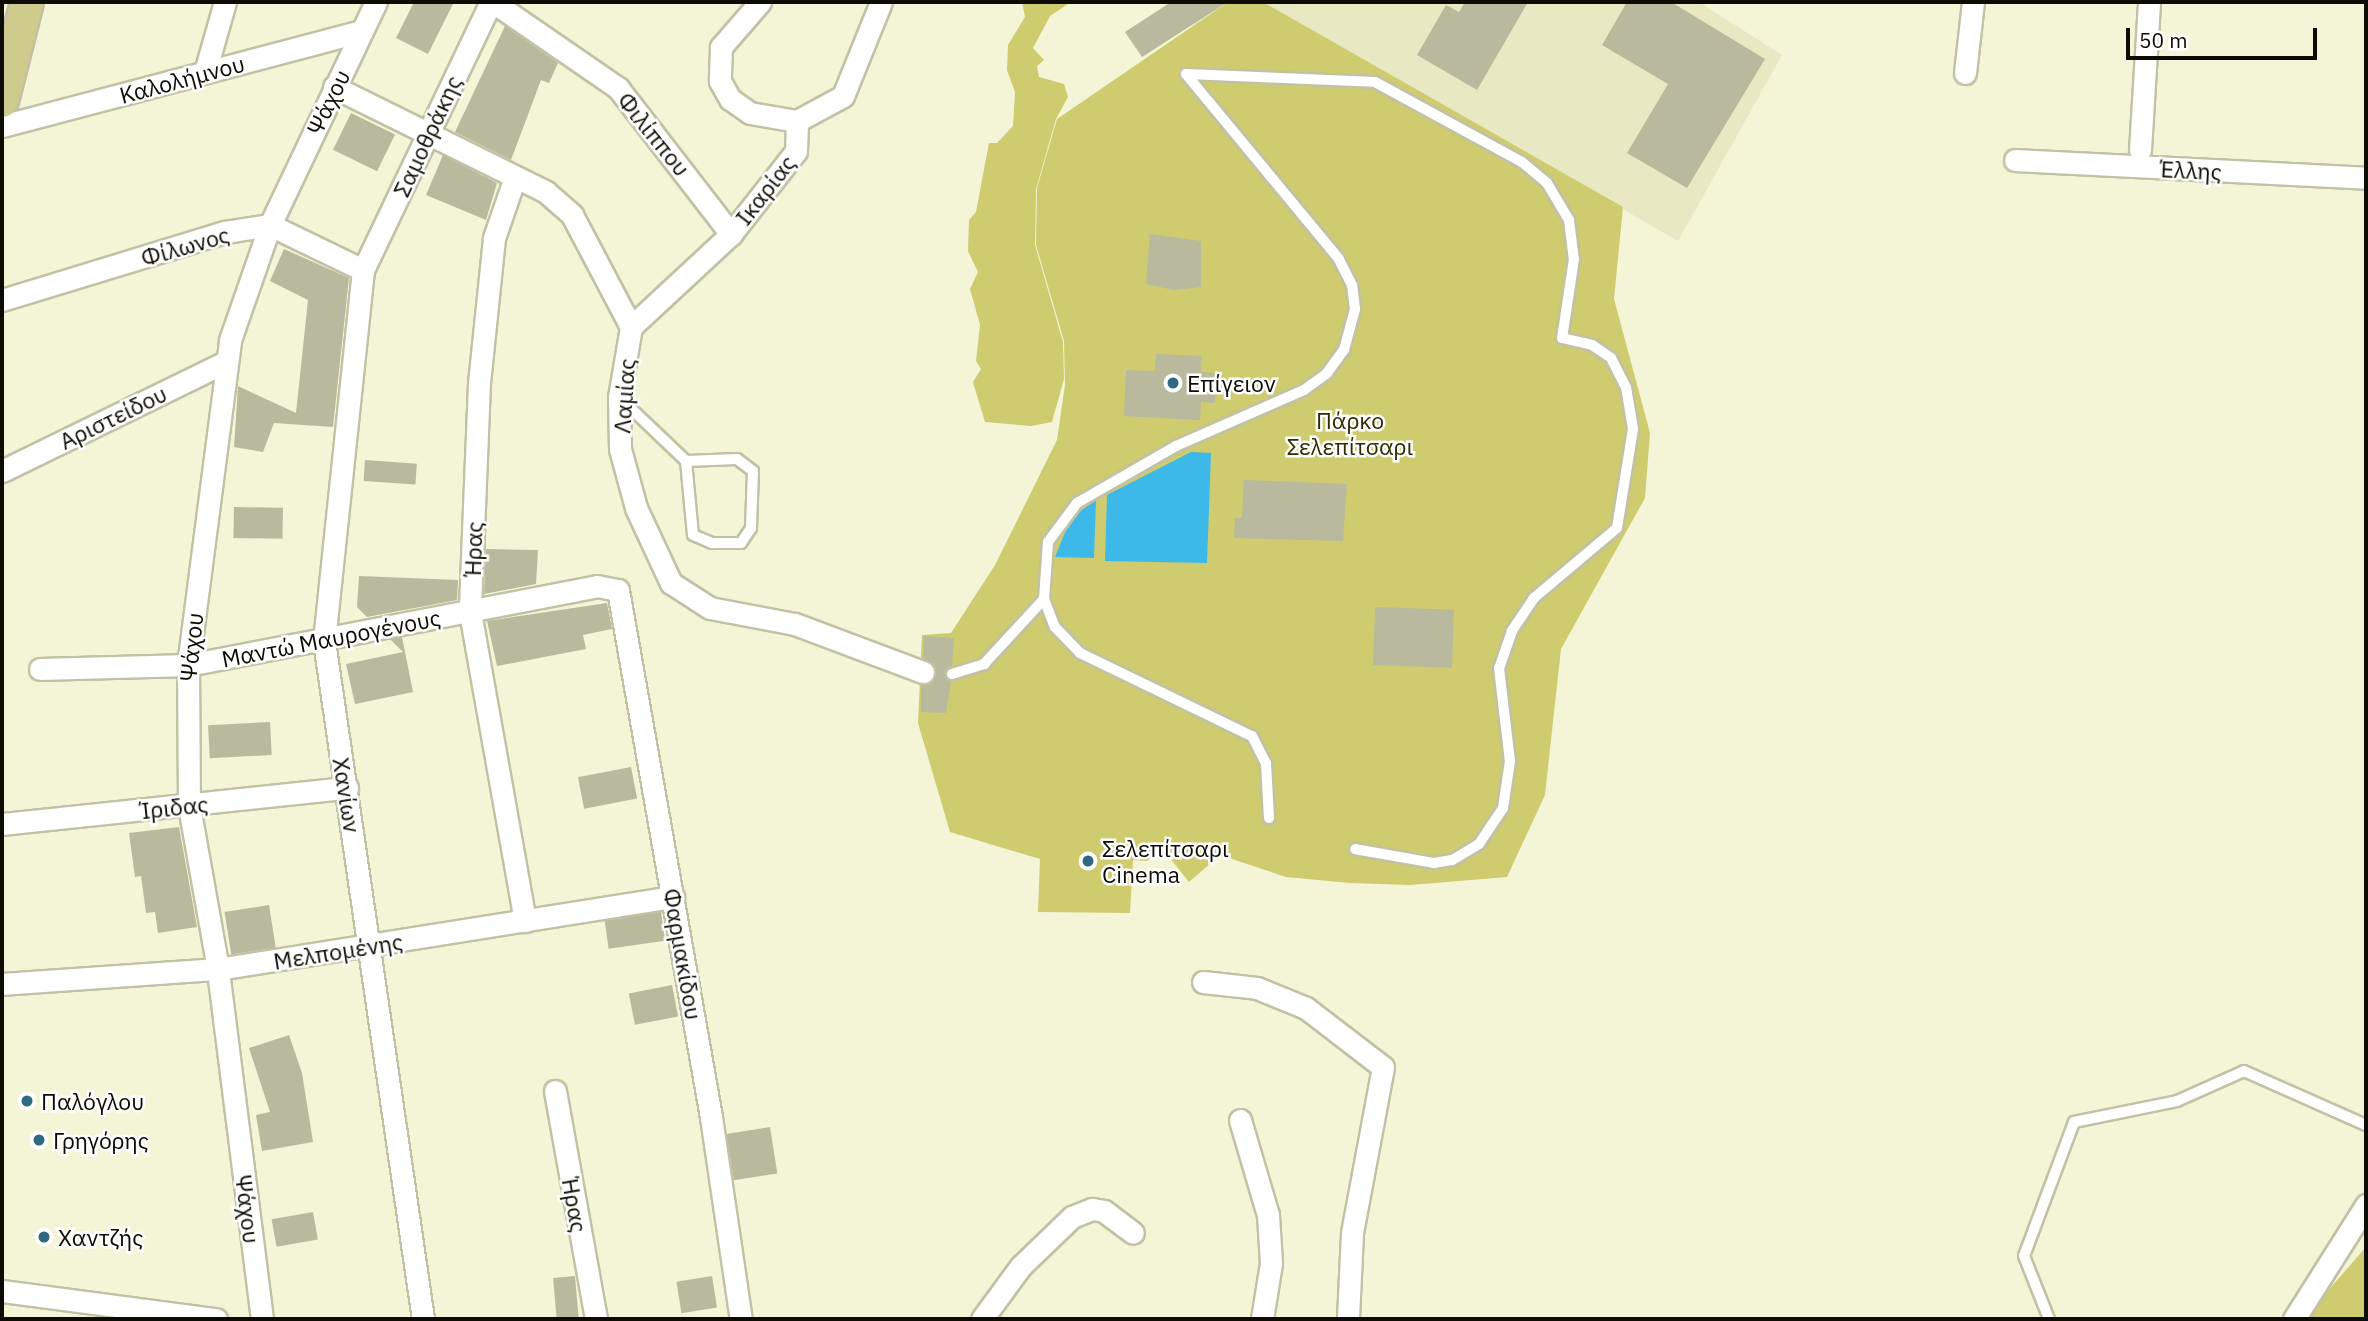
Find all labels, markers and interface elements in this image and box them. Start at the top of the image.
scale bar [2130,14,2321,58]
text: 50 m [2139,26,2188,54]
street label: Καλολήμνου [116,49,248,109]
street label: Ψάχου [300,65,356,139]
street label: Σαμοθράκης [387,71,467,201]
street label: Φιλίππου [612,87,696,181]
street label: Ικαρίας [729,150,801,230]
street label: Έλλης [2159,155,2223,185]
street label: Φίλωνος [138,220,232,272]
street label: Λαμίας [608,358,640,434]
place label: Επίγειον [1187,369,1276,397]
marker: Επίγειον [1165,375,1181,391]
street label: Αριστείδου [55,379,171,455]
park label: Πάρκο Σελεπίτσαρι [1287,406,1413,460]
street label: Ήρας [458,521,488,577]
street label: Μαντώ Μαυρογένους [219,603,443,673]
street label: Ψάχου [174,611,208,683]
street label: Χανίων [327,755,367,835]
street label: Ίριδας [138,790,210,824]
place label: Σελεπίτσαρι Cinema [1102,834,1229,888]
marker: Σελεπίτσαρι Cinema [1080,853,1096,869]
street label: Φαρμακίδου [658,886,708,1022]
street label: Μελπομένης [271,927,405,975]
place label: Παλόγλου [41,1087,144,1115]
marker: Παλόγλου [19,1093,35,1109]
place label: Γρηγόρης [53,1126,149,1154]
marker: Γρηγόρης [31,1132,47,1148]
street label: Ψάχου [230,1173,266,1245]
street label: Ήρας [557,1175,593,1235]
place label: Χαντζής [58,1223,143,1251]
marker: Χαντζής [36,1229,52,1245]

